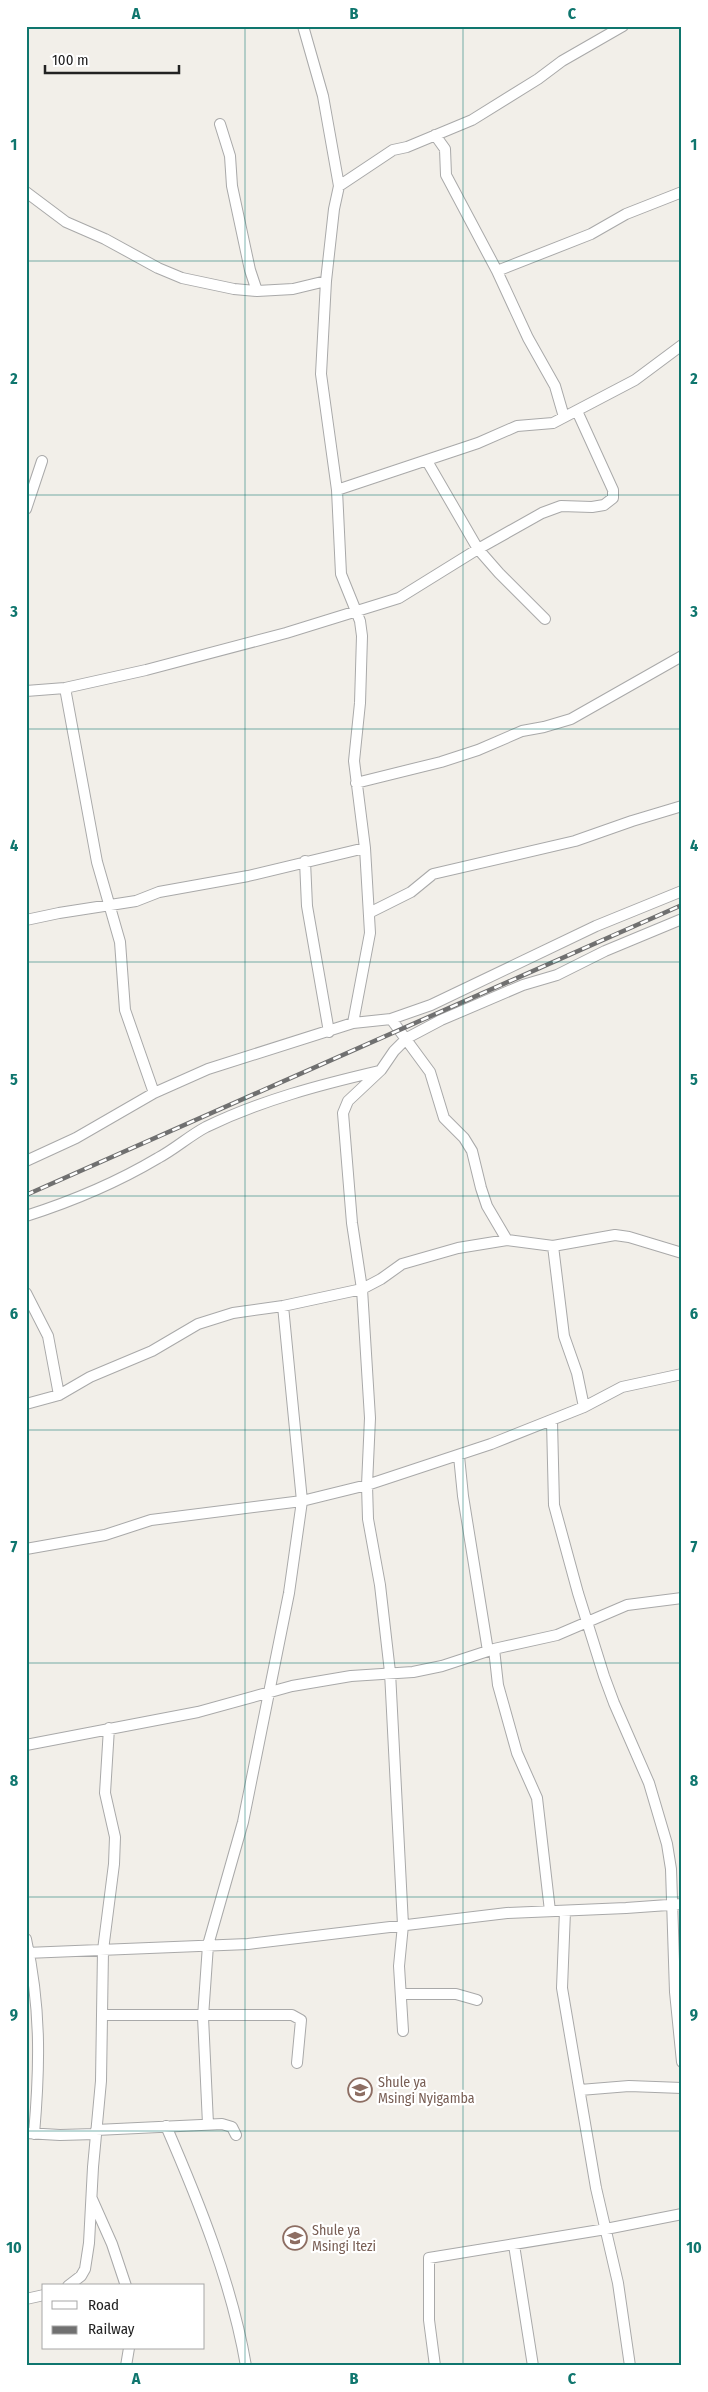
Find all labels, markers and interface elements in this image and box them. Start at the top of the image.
text: A [131,4,141,23]
text: B [350,4,359,23]
text: C [568,4,577,23]
scale bar [45,42,179,74]
text: 100 m [52,51,89,69]
text: 1 [11,135,17,154]
text: 1 [691,135,697,154]
text: 2 [9,369,18,388]
text: 2 [689,369,698,388]
text: 3 [9,602,18,621]
text: 3 [689,602,698,621]
text: 4 [10,836,18,855]
text: 4 [690,836,698,855]
text: 5 [10,1070,18,1089]
text: 5 [690,1070,698,1089]
text: 6 [10,1304,18,1323]
text: 6 [690,1304,698,1323]
text: 7 [11,1537,18,1556]
text: 7 [691,1537,698,1556]
text: 8 [10,1771,19,1790]
text: 8 [690,1771,699,1790]
text: 9 [10,2005,18,2024]
text: 9 [690,2005,698,2024]
place label: Shule ya Msingi Nyigamba [378,2074,475,2107]
school or university icon: Shule ya Msingi Nyigamba [347,2077,373,2103]
place label: Shule ya Msingi Itezi [312,2222,376,2255]
school or university icon: Shule ya Msingi Itezi [282,2225,308,2251]
text: 10 [6,2238,22,2257]
text: 10 [686,2238,702,2257]
legend [42,2284,205,2350]
text: Road [88,2296,119,2314]
text: Railway [88,2320,135,2338]
text: A [131,2369,141,2388]
text: B [350,2369,359,2388]
text: C [568,2369,577,2388]

